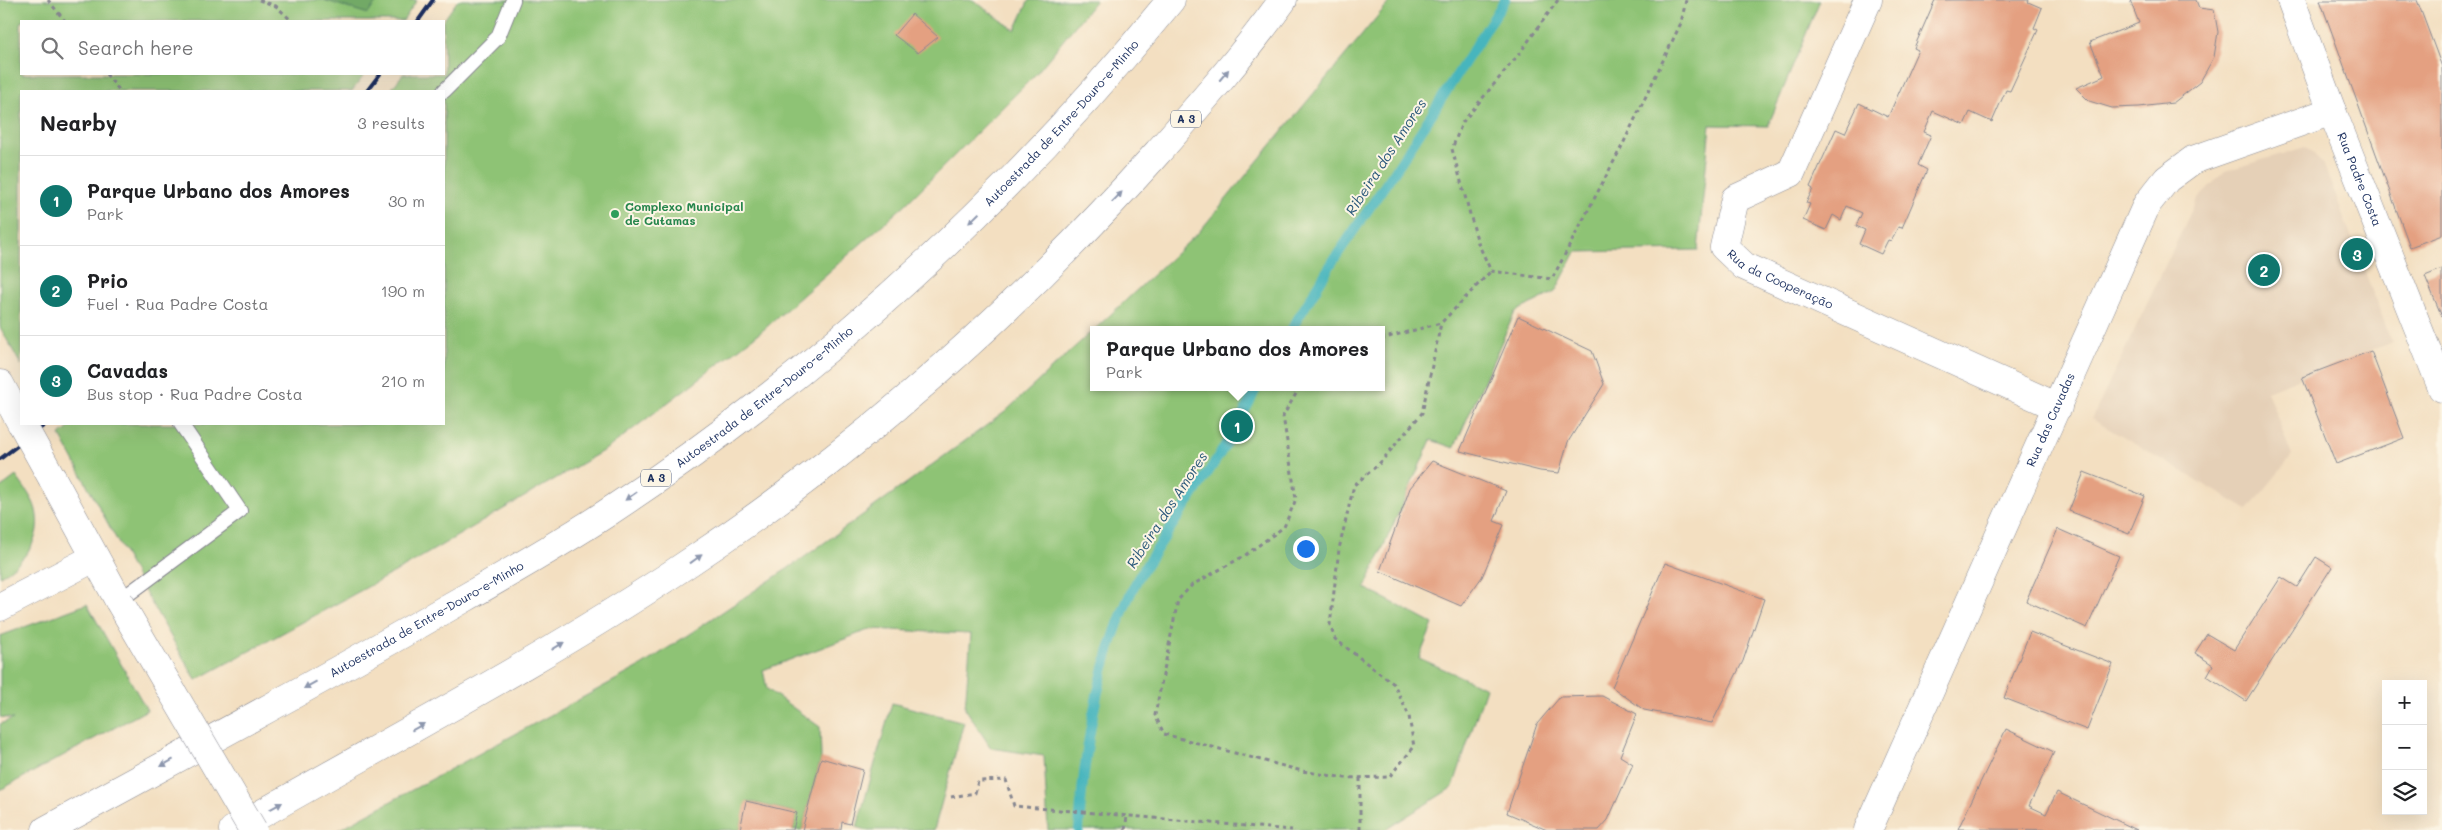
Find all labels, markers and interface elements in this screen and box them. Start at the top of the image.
search box [20,20,445,75]
icon: search [38,34,66,62]
text: Search here [78,35,194,60]
street label: Autoestrada de Entre-Douro-e-Minho [980,36,1142,209]
one-way arrow [1218,69,1229,82]
water label: Ribeira dos Amores [1341,95,1431,219]
text: Nearby [40,109,117,136]
road number: A 3 [1171,110,1201,128]
text: 3 results [357,112,425,133]
street label: Rua Padre Costa [2334,130,2386,228]
text: Parque Urbano dos Amores [87,178,350,203]
text: 1 [52,190,60,211]
text: 30 m [388,190,425,211]
one-way arrow [1111,192,1123,204]
place label: Complexo Municipal de Cutamas [625,198,744,228]
text: Park [87,203,123,224]
marker: Complexo Municipal de Cutamas [609,208,621,220]
one-way arrow [968,212,980,224]
pin: 3 [2341,235,2373,273]
street label: Rua da Cooperação [1724,245,1836,312]
pin: 2 [2248,251,2280,289]
text: Prio [87,268,128,293]
text: 2 [52,280,60,301]
text: 190 m [381,280,425,301]
text: Fuel · Rua Padre Costa [87,293,269,314]
street label: Autoestrada de Entre-Douro-e-Minho [672,322,856,471]
popup [1090,326,1385,391]
text: Parque Urbano dos Amores [1106,336,1369,361]
text: Cavadas [87,358,168,383]
text: Park [1106,361,1142,382]
text: 3 [51,370,61,391]
text: 210 m [381,370,425,391]
street label: Rua das Cavadas [2022,370,2078,469]
text: Bus stop · Rua Padre Costa [87,383,303,404]
pin: 1 [1221,407,1253,445]
water label: Ribeira dos Amores [1122,448,1212,572]
road number: A 3 [641,469,671,486]
one-way arrow [624,491,637,501]
your location [1293,536,1319,562]
one-way arrow [689,553,702,564]
street label: Autoestrada de Entre-Douro-e-Minho [326,557,526,680]
one-way arrow [552,641,565,650]
map controls [2382,680,2427,815]
button: + [2382,680,2427,725]
one-way arrow [303,681,317,690]
one-way arrow [411,722,424,731]
button: − [2382,725,2427,770]
one-way arrow [161,759,174,768]
button: layers [2382,770,2427,815]
one-way arrow [268,802,283,810]

